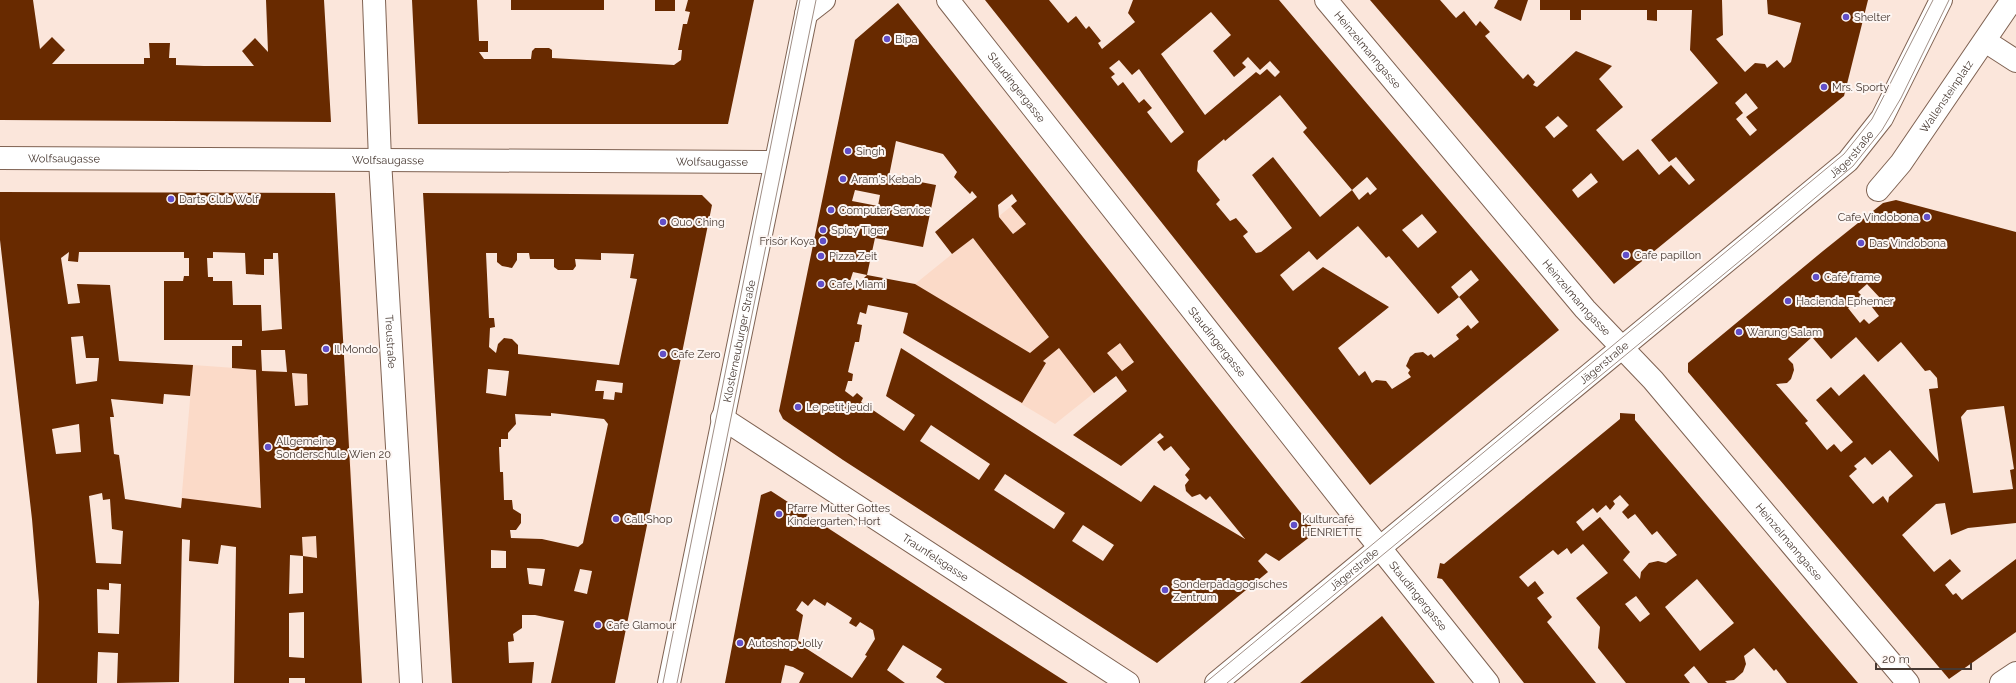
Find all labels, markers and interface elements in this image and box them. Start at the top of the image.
street label: Heinzelmanngasse [1331,9,1404,92]
place label: Shelter [1854,11,1891,24]
marker: Shelter [1841,12,1851,22]
place label: Bipa [895,33,918,46]
marker: Bipa [882,34,892,44]
street label: Staudingergasse [985,50,1048,126]
street label: Wallensteinplatz [1917,57,1976,135]
place label: Mrs. Sporty [1832,81,1889,94]
marker: Mrs. Sporty [1819,82,1829,92]
street label: Jägerstraße [1827,128,1877,181]
place label: Singh [856,145,885,158]
marker: Singh [843,146,853,156]
street label: Wolfsaugasse [28,152,100,166]
street label: Wolfsaugasse [352,154,424,167]
street label: Wolfsaugasse [676,155,748,169]
place label: Aram's Kebab [851,173,921,186]
marker: Aram's Kebab [838,174,848,184]
place label: Darts Club Wolf [179,193,259,206]
marker: Darts Club Wolf [166,194,176,204]
place label: Computer Service [839,204,931,217]
marker: Computer Service [826,205,836,215]
place label: Cafe Vindobona [1838,211,1919,224]
marker: Cafe Vindobona [1922,212,1932,222]
place label: Quo Ching [671,216,725,229]
marker: Quo Ching [658,217,668,227]
place label: Spicy Tiger [831,224,887,237]
marker: Spicy Tiger [818,225,828,235]
place label: Frisör Koya [760,235,815,248]
marker: Frisör Koya [818,236,828,246]
place label: Das Vindobona [1869,237,1946,250]
marker: Das Vindobona [1856,238,1866,248]
place label: Cafe papillon [1634,249,1701,262]
place label: Pizza Zeit [829,250,877,263]
marker: Cafe papillon [1621,250,1631,260]
marker: Pizza Zeit [816,251,826,261]
street label: Heinzelmanngasse [1539,257,1613,339]
place label: Café frame [1824,271,1881,284]
marker: Café frame [1811,272,1821,282]
street label: Klosterneuburger Straße [721,278,759,404]
place label: Cafe Miami [829,278,886,291]
marker: Cafe Miami [816,279,826,289]
place label: Hacienda Ephemer [1796,295,1894,308]
marker: Hacienda Ephemer [1783,296,1793,306]
street label: Staudingergasse [1185,304,1249,380]
street label: Treustraße [382,314,398,369]
place label: Warung Salam [1747,326,1822,339]
marker: Warung Salam [1734,327,1744,337]
street label: Jägerstraße [1577,339,1632,387]
place label: Il Mondo [334,343,379,356]
marker: Il Mondo [321,344,331,354]
place label: Cafe Zero [671,348,721,361]
marker: Cafe Zero [658,349,668,359]
place label: Le petit jeudi [806,401,872,414]
marker: Le petit jeudi [793,402,803,412]
place label: Allgemeine Sonderschule Wien 20 [276,435,391,461]
marker: Allgemeine Sonderschule Wien 20 [263,442,273,452]
street label: Heinzelmanngasse [1753,501,1825,584]
place label: Pfarre Mutter Gottes Kindergarten, Hort [787,502,890,528]
marker: Pfarre Mutter Gottes Kindergarten, Hort [774,509,784,519]
place label: Call Shop [624,513,673,526]
place label: Kulturcafé HENRIETTE [1302,513,1362,539]
marker: Call Shop [611,514,621,524]
marker: Kulturcafé HENRIETTE [1289,520,1299,530]
street label: Traunfelsgasse [900,531,971,584]
street label: Jägerstraße [1327,545,1382,593]
street label: Staudingergasse [1386,559,1450,634]
place label: Sonderpädagogisches Zentrum [1173,578,1288,604]
marker: Sonderpädagogisches Zentrum [1160,585,1170,595]
place label: Cafe Glamour [606,619,676,632]
marker: Cafe Glamour [593,620,603,630]
place label: Autoshop Jolly [748,637,823,650]
marker: Autoshop Jolly [735,638,745,648]
scale bar [1876,645,1971,671]
text: 20 m [1882,652,1910,666]

